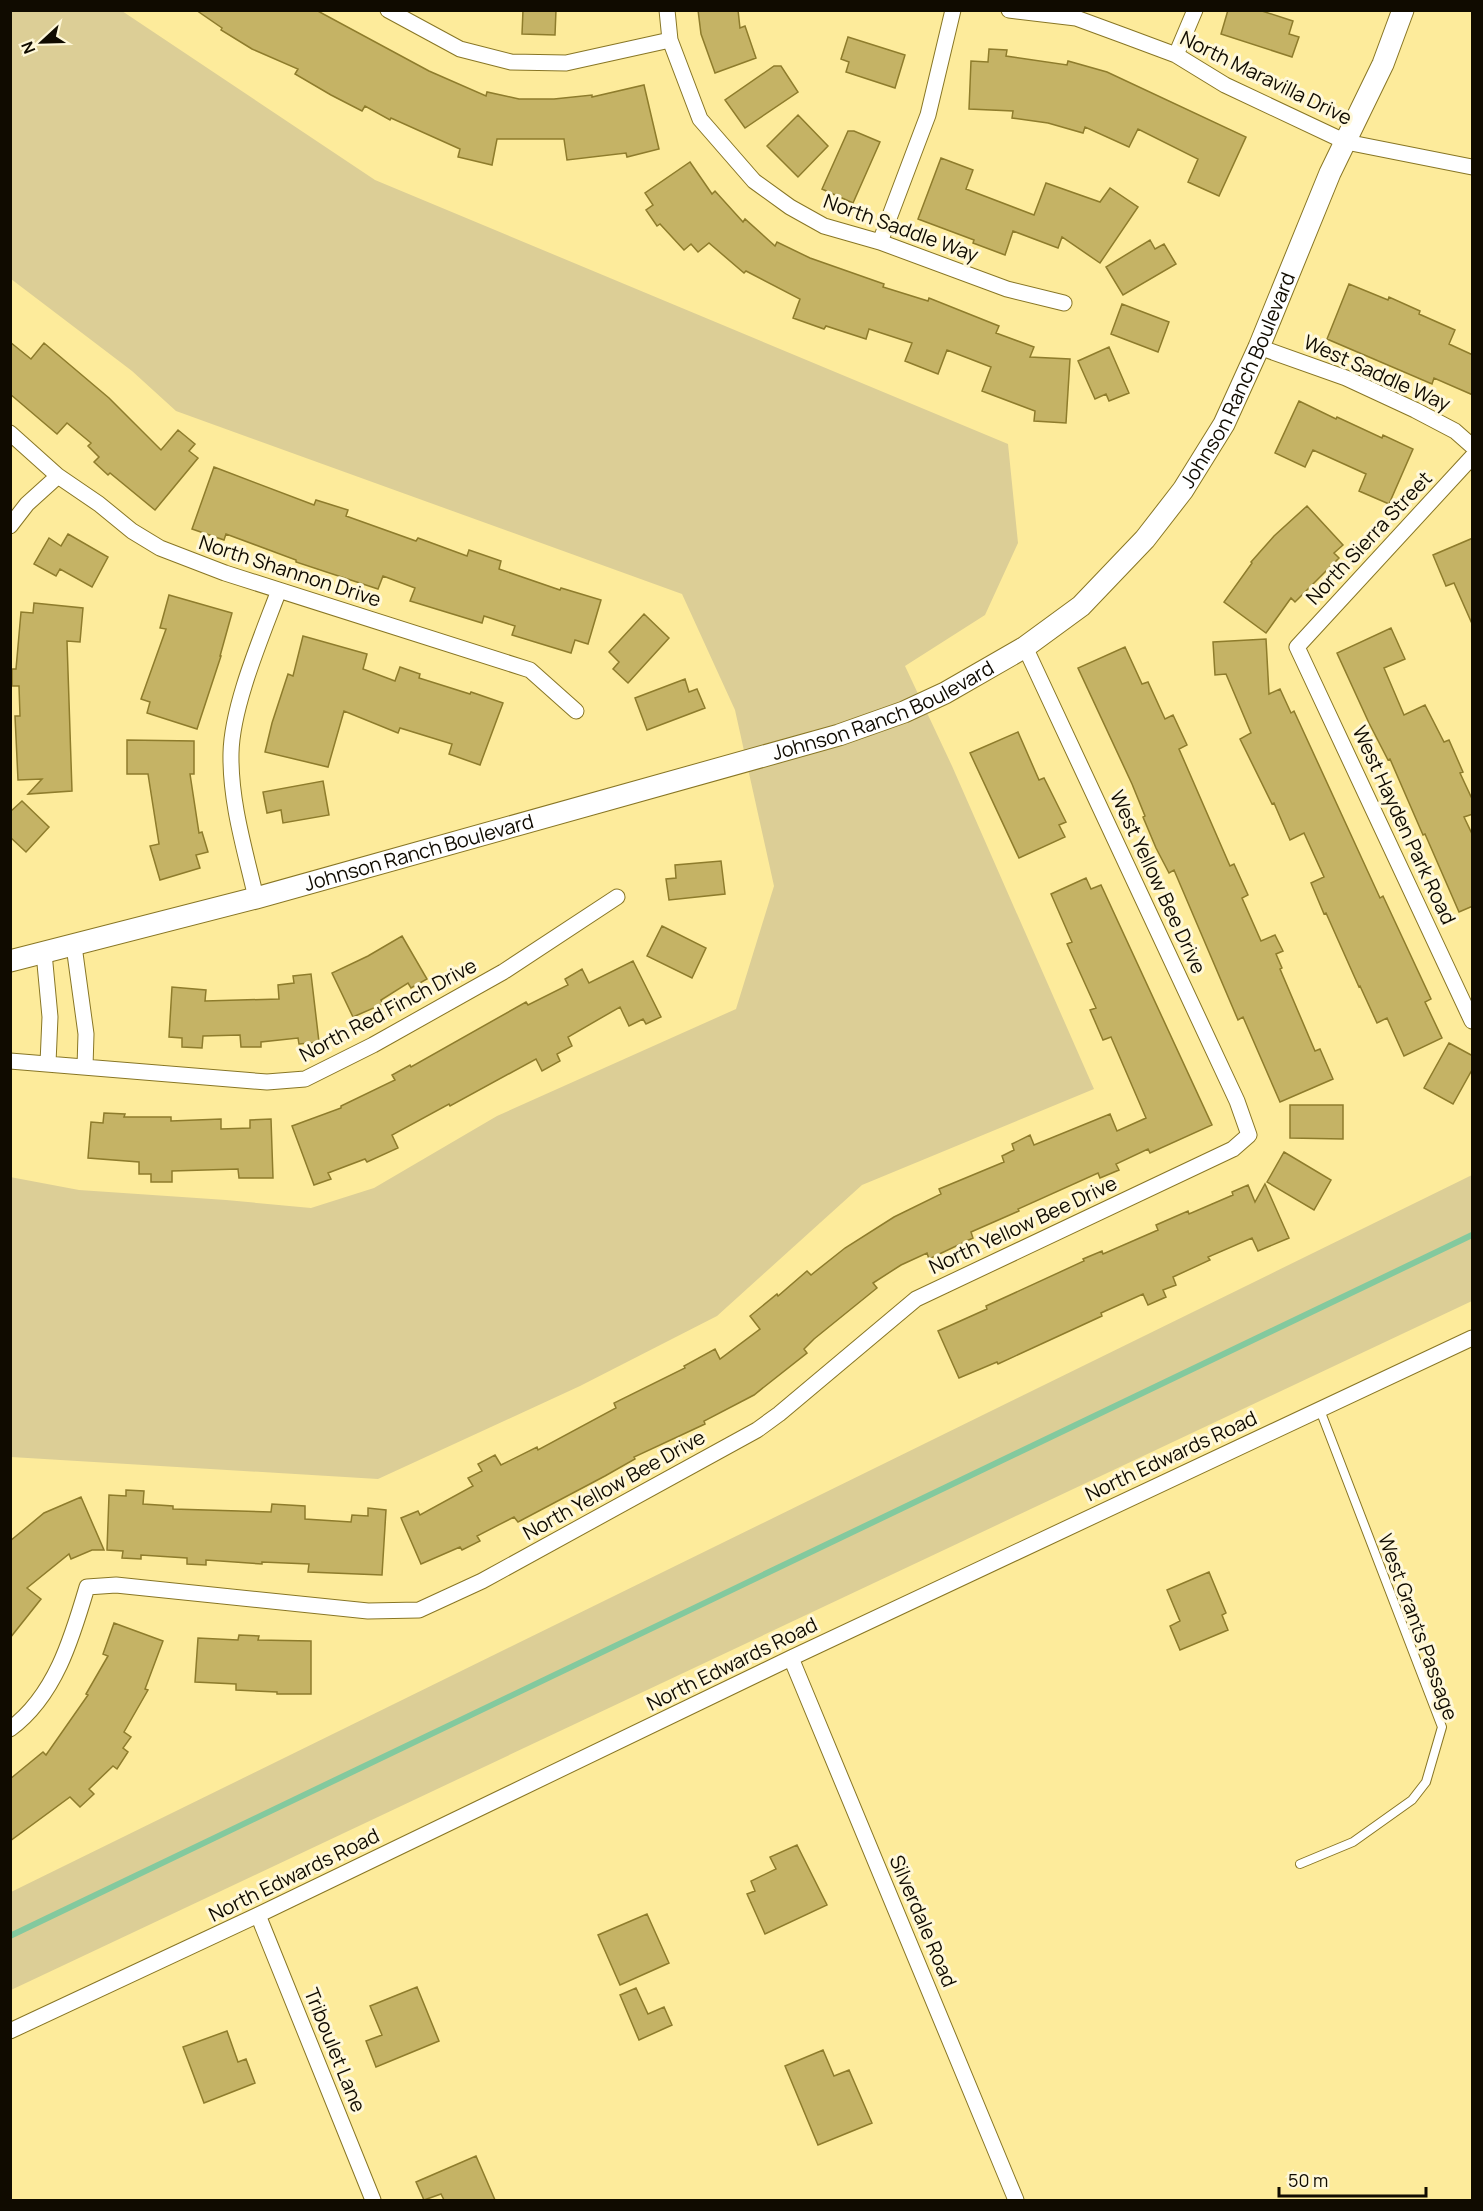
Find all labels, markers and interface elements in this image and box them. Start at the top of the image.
north arrow [12,12,72,72]
street label: North Maravilla Drive [1176,24,1357,131]
text: N [16,38,40,57]
street label: North Saddle Way [820,187,983,268]
street label: Johnson Ranch Boulevard [1174,268,1301,493]
street label: West Saddle Way [1299,328,1455,417]
street label: North Sierra Street [1300,465,1438,610]
street label: North Shannon Drive [196,528,385,613]
street label: Johnson Ranch Boulevard [769,654,998,766]
street label: West Hayden Park Road [1346,721,1462,929]
street label: West Yellow Bee Drive [1104,786,1213,978]
street label: Johnson Ranch Boulevard [301,807,537,897]
street label: North Red Finch Drive [294,951,481,1068]
street label: North Yellow Bee Drive [924,1169,1121,1280]
street label: North Edwards Road [1081,1404,1261,1507]
street label: North Yellow Bee Drive [518,1423,710,1546]
street label: West Grants Passage [1372,1530,1465,1724]
street label: North Edwards Road [642,1611,822,1717]
street label: North Edwards Road [204,1822,384,1928]
street label: Silverdale Road [884,1851,963,1991]
street label: Triboulet Lane [298,1984,373,2116]
scale bar [1279,2160,1426,2198]
text: 50 m [1288,2168,1328,2192]

